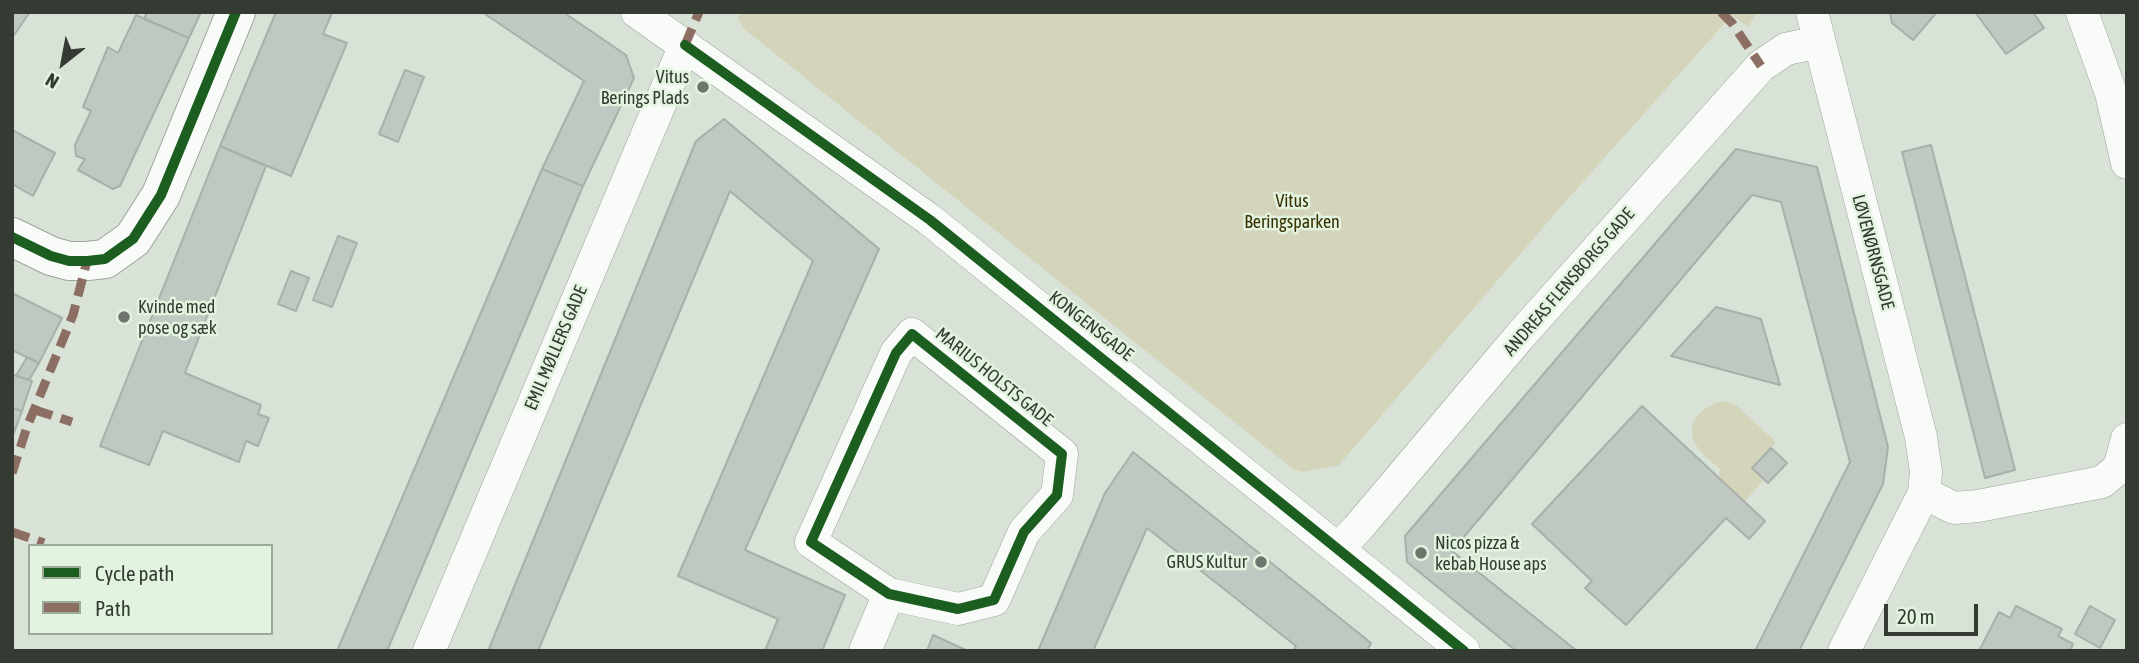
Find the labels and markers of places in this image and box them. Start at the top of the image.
place label: Vitus Berings Plads [601,66,689,108]
marker: Vitus Berings Plads [695,79,711,95]
place label: Kvinde med pose og sæk [138,296,217,338]
marker: Kvinde med pose og sæk [116,309,132,325]
place label: Nicos pizza & kebab House aps [1435,532,1546,574]
marker: Nicos pizza & kebab House aps [1413,545,1429,561]
place label: GRUS Kultur [1167,551,1247,573]
marker: GRUS Kultur [1253,554,1269,570]

